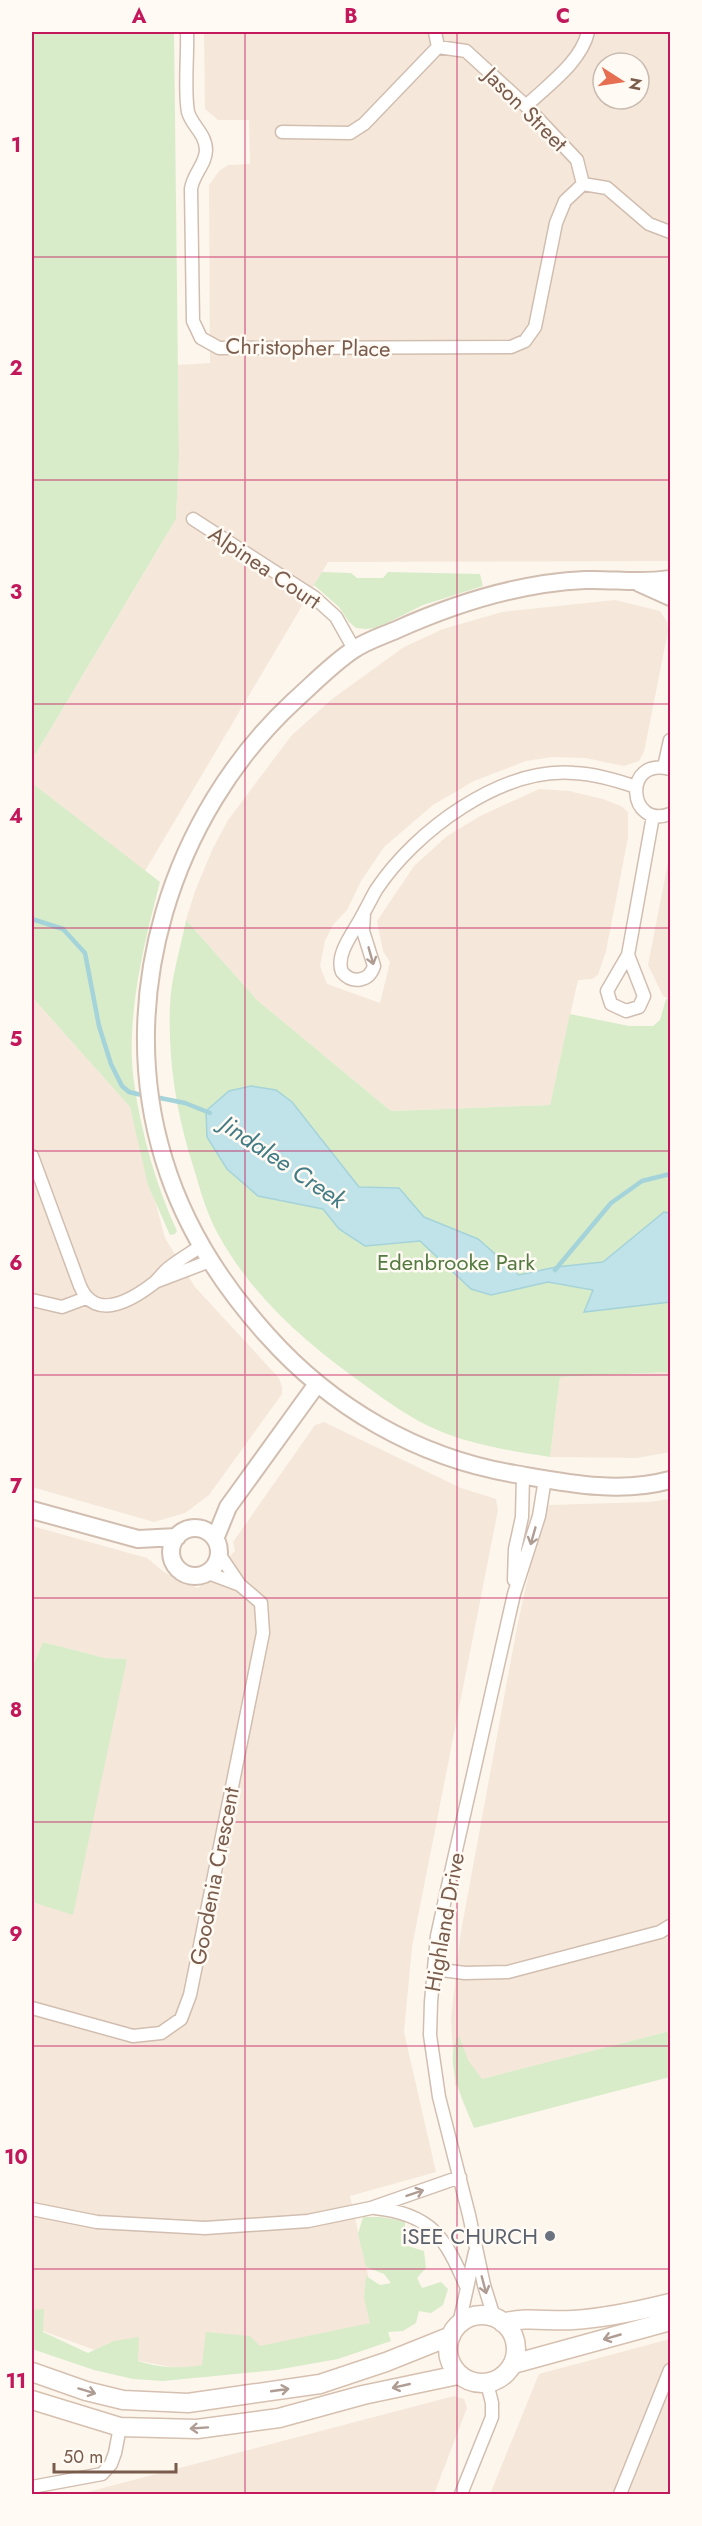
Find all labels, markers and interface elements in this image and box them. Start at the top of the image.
text: A [131,2,147,31]
text: B [344,2,358,31]
text: C [556,2,570,31]
north arrow [591,51,651,111]
street label: Jason Street [475,58,576,159]
text: N [623,75,648,93]
text: 1 [11,131,21,160]
street label: Christopher Place [225,330,391,364]
text: 2 [9,354,23,383]
street label: Alpinea Court [202,518,328,617]
text: 3 [10,578,22,607]
text: 4 [9,802,23,831]
one-way arrow [366,946,377,965]
text: 5 [10,1025,23,1054]
water label: Jindalee Creek [210,1104,355,1218]
park label: Edenbrooke Park [377,1246,535,1278]
text: 6 [9,1249,23,1278]
text: 7 [10,1472,23,1501]
one-way arrow [527,1526,538,1545]
text: 8 [10,1696,22,1725]
street label: Goodenia Crescent [181,1784,247,1968]
street label: Highland Drive [416,1850,472,1994]
text: 9 [9,1920,23,1949]
text: 10 [4,2143,28,2172]
one-way arrow [405,2186,424,2197]
place label: iSEE CHURCH [402,2220,538,2252]
marker: iSEE CHURCH [543,2229,557,2243]
one-way arrow [478,2275,490,2294]
one-way arrow [603,2332,622,2344]
text: 11 [6,2367,26,2396]
one-way arrow [392,2380,411,2392]
one-way arrow [269,2385,289,2396]
one-way arrow [77,2386,96,2397]
one-way arrow [190,2423,209,2434]
scale bar [54,2436,176,2474]
text: 50 m [63,2444,103,2470]

